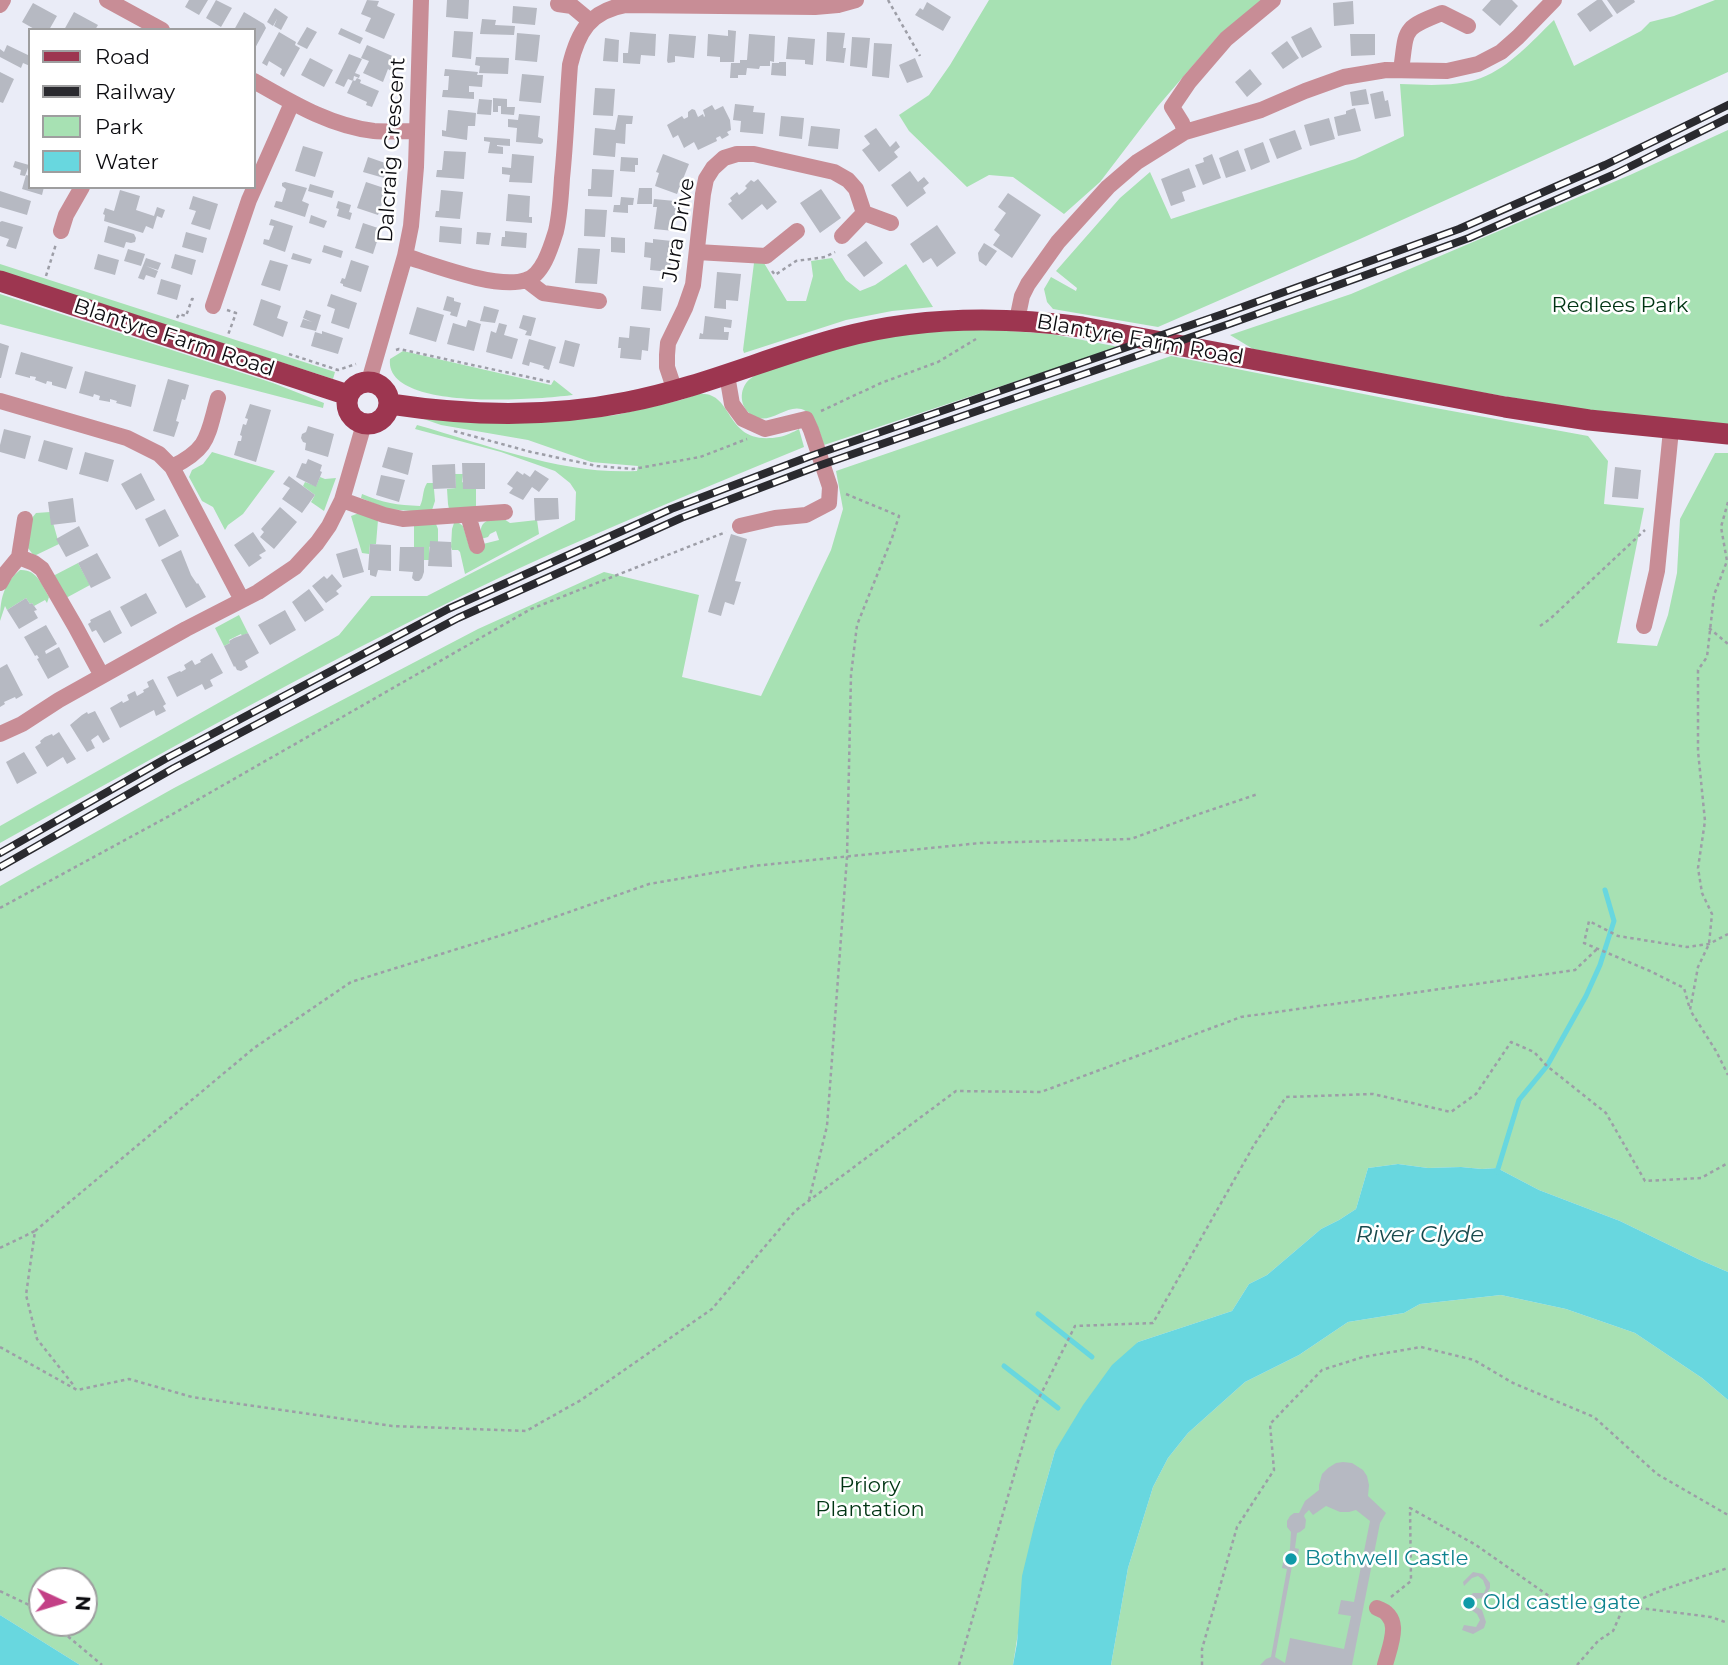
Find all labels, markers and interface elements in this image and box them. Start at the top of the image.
legend [28,28,256,189]
text: Road [95,44,150,69]
street label: Dalcraig Crescent [373,56,411,244]
text: Railway [95,79,175,104]
text: Park [95,114,143,139]
text: Water [95,149,159,174]
street label: Jura Drive [657,176,701,284]
park label: Redlees Park [1552,293,1688,319]
street label: Blantyre Farm Road [70,294,278,382]
street label: Blantyre Farm Road [1035,309,1245,371]
water label: River Clyde [1356,1221,1484,1249]
park label: Priory Plantation [815,1473,925,1523]
place label: Bothwell Castle [1305,1546,1468,1572]
marker: Bothwell Castle [1283,1551,1299,1567]
north arrow [28,1567,98,1637]
place label: Old castle gate [1483,1590,1640,1616]
text: N [70,1595,94,1612]
marker: Old castle gate [1461,1595,1477,1611]

